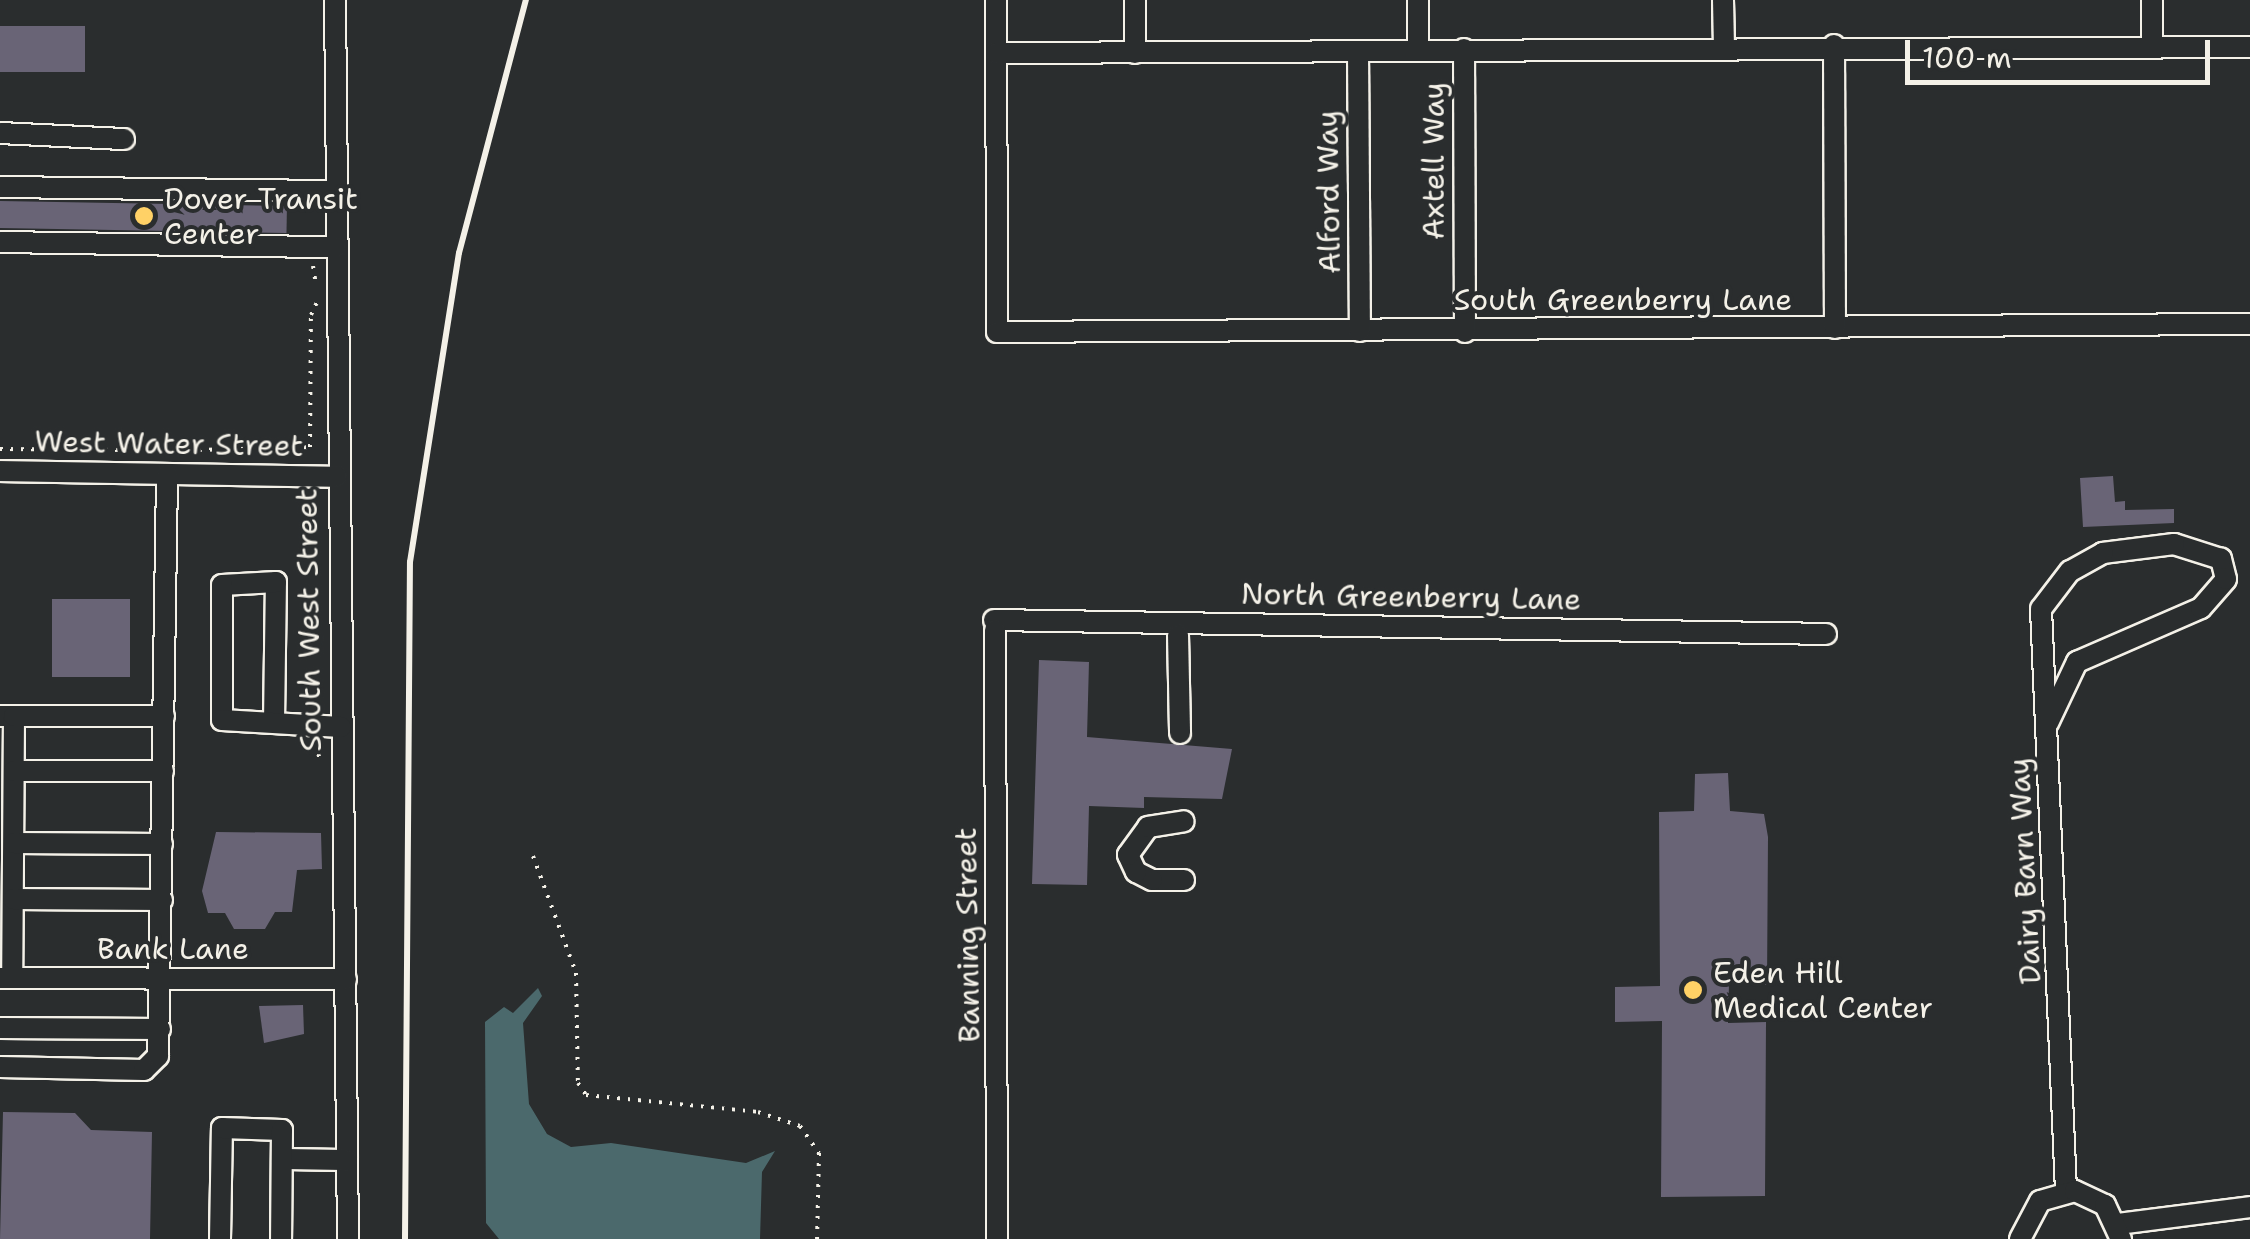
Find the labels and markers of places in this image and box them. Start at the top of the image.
place label: Dover Transit Center [164,181,358,252]
marker: Dover Transit Center [133,205,155,227]
place label: Eden Hill Medical Center [1713,955,1933,1026]
marker: Eden Hill Medical Center [1682,979,1704,1001]

